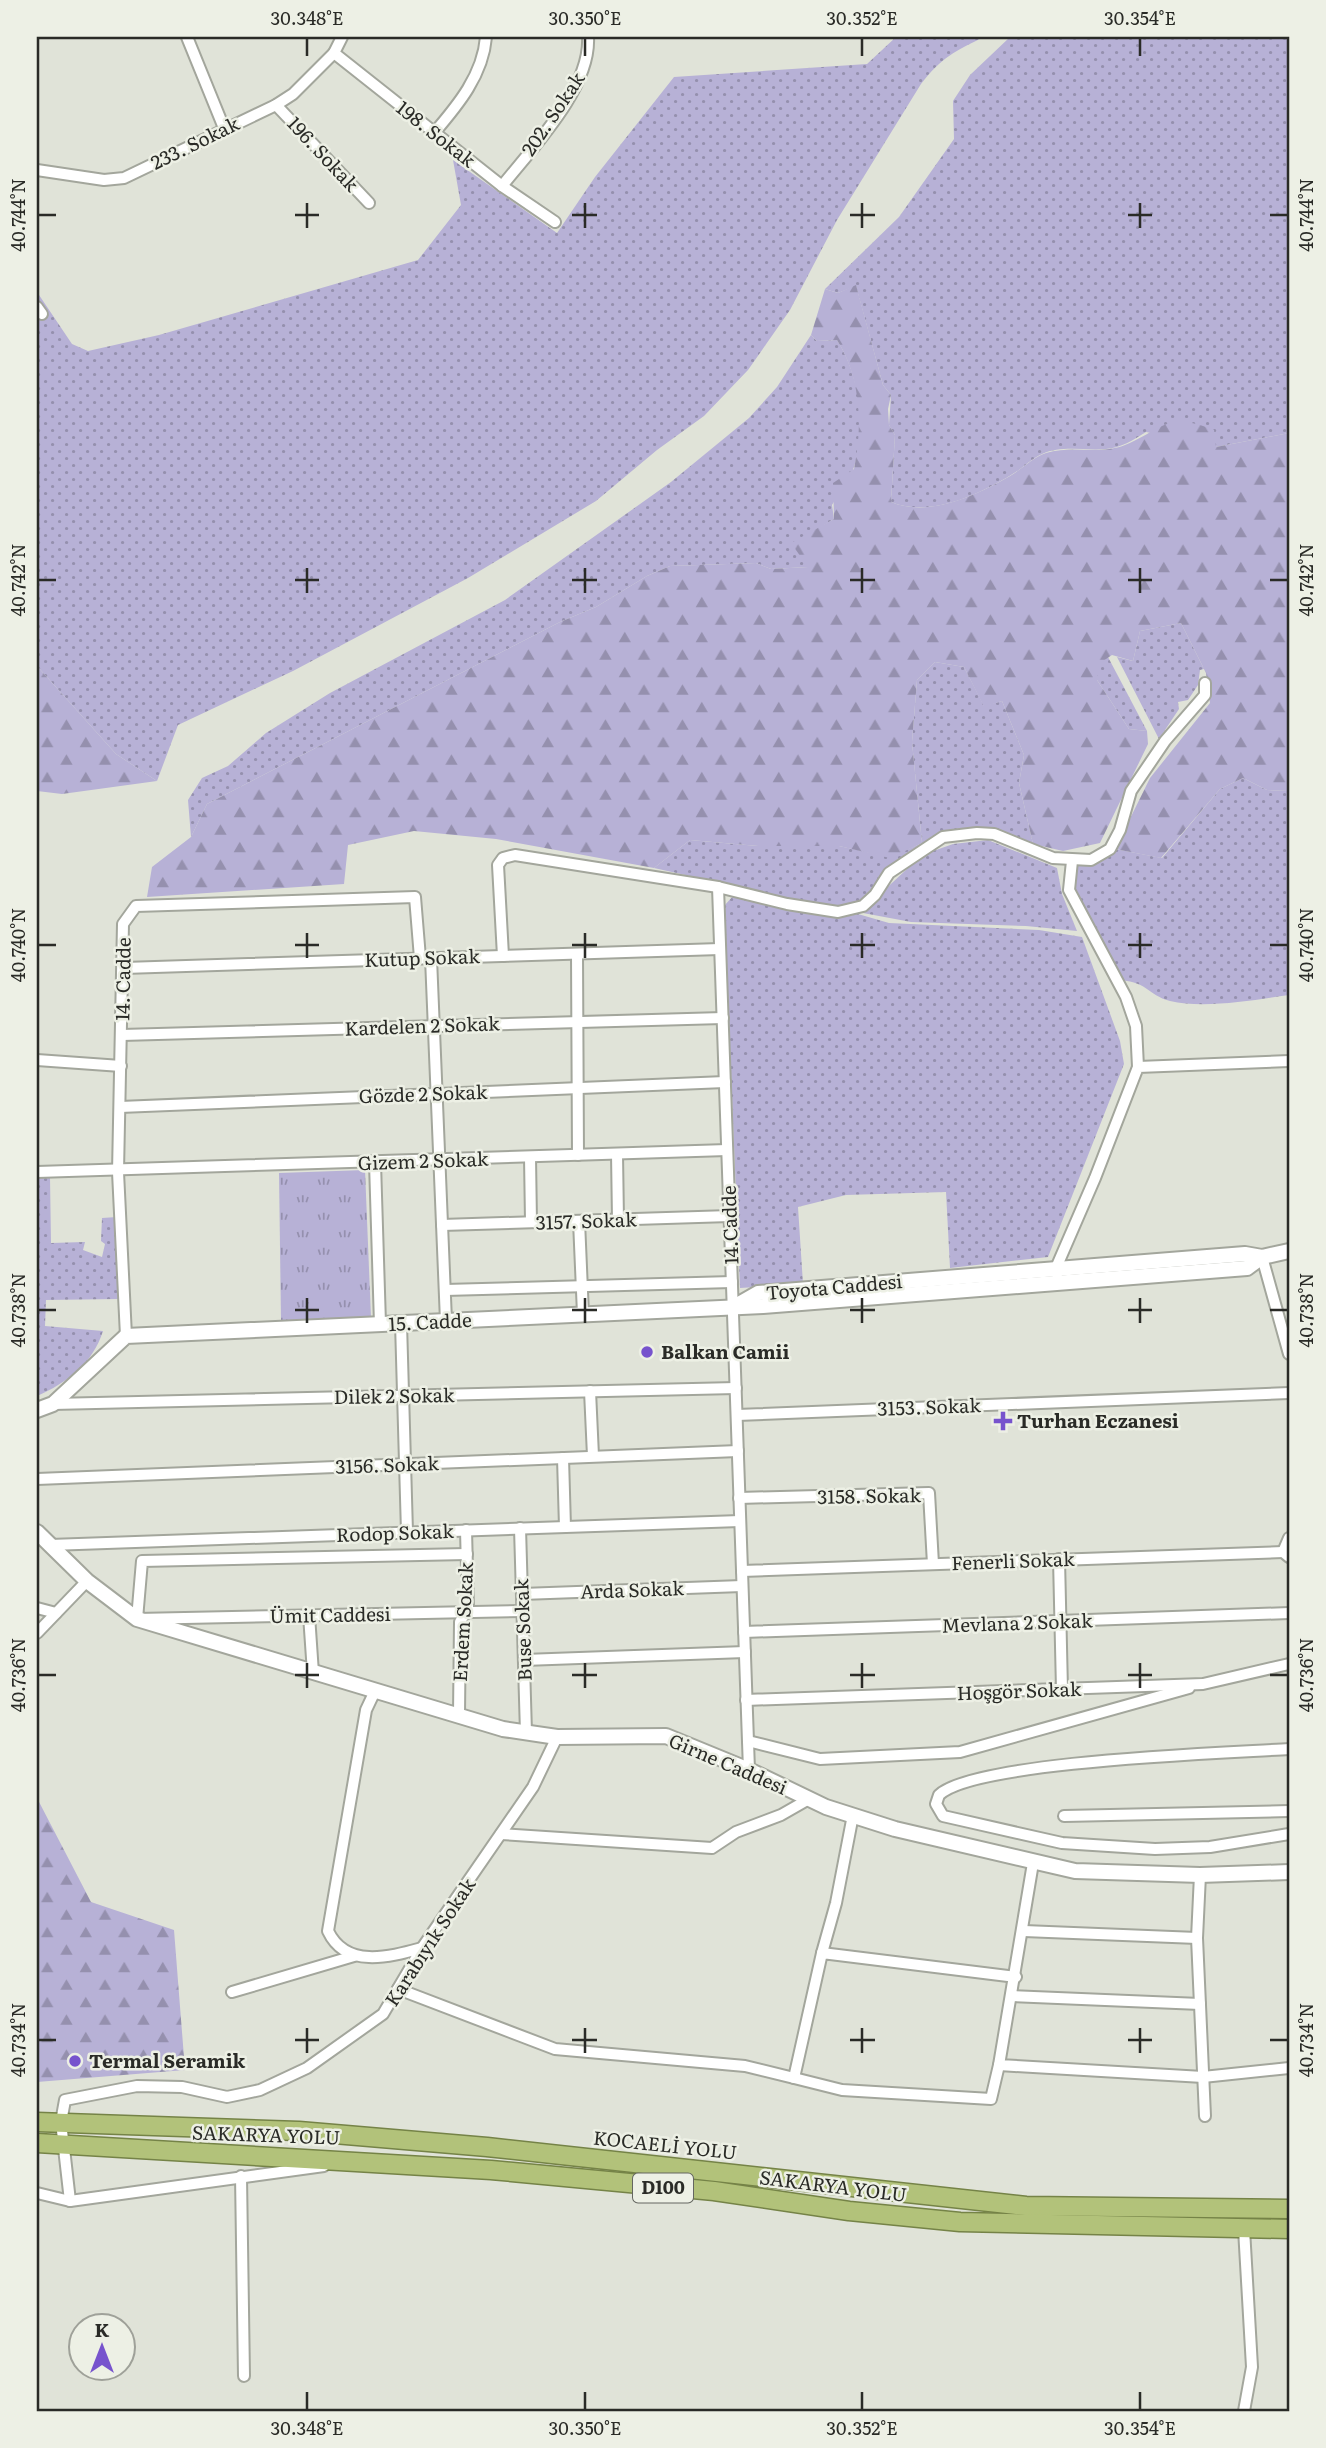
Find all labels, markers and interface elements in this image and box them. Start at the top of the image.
text: 30.348°E [270,4,344,31]
text: 30.350°E [549,4,621,31]
text: 30.352°E [826,4,898,31]
text: 30.354°E [1104,4,1176,31]
street label: 202. Sokak [514,66,591,161]
street label: 198. Sokak [391,93,483,173]
street label: 233. Sokak [146,108,244,176]
street label: 196. Sokak [282,110,366,197]
text: 40.744°N [4,178,31,252]
text: 40.744°N [1292,178,1319,252]
text: 40.742°N [4,543,31,617]
text: 40.742°N [1292,543,1319,617]
text: 40.740°N [4,908,31,982]
text: 40.740°N [1292,908,1319,982]
street label: 14. Cadde [107,937,137,1021]
street label: Kutup Sokak [364,941,481,973]
street label: Kardelen 2 Sokak [344,1008,500,1042]
street label: Gözde 2 Sokak [358,1077,488,1109]
street label: Gizem 2 Sokak [357,1144,489,1176]
street label: 14.Cadde [714,1185,744,1265]
street label: 3157. Sokak [535,1204,637,1236]
street label: Toyota Caddesi [764,1266,903,1306]
text: 40.738°N [4,1273,31,1347]
text: 40.738°N [1292,1273,1319,1347]
street label: 15. Cadde [388,1305,472,1337]
place label: Balkan Camii [661,1337,790,1365]
marker: Balkan Camii [639,1344,655,1360]
street label: Dilek 2 Sokak [333,1380,455,1410]
street label: 3153. Sokak [877,1390,982,1422]
place label: Turhan Eczanesi [1017,1406,1179,1434]
marker: Turhan Eczanesi [995,1413,1011,1429]
street label: 3156. Sokak [335,1448,440,1480]
street label: 3158. Sokak [817,1480,922,1510]
street label: Rodop Sokak [336,1516,455,1548]
street label: Fenerli Sokak [951,1544,1076,1576]
street label: Erdem Sokak [445,1561,479,1683]
street label: Arda Sokak [580,1573,685,1605]
street label: Buse Sokak [506,1578,538,1682]
street label: Ümit Caddesi [269,1599,391,1629]
street label: Mevlana 2 Sokak [941,1605,1093,1639]
text: 40.736°N [4,1638,31,1712]
text: 40.736°N [1292,1638,1319,1712]
street label: Hoşgör Sokak [956,1674,1082,1706]
street label: Girne Caddesi [665,1726,792,1801]
street label: Karabıyık Sokak [377,1871,481,2011]
text: 40.734°N [4,2003,31,2077]
text: 40.734°N [1292,2003,1319,2077]
place label: Termal Seramik [89,2046,246,2074]
marker: Termal Seramik [67,2053,83,2069]
street label: SAKARYA YOLU [192,2117,341,2151]
street label: KOCAELİ YOLU [592,2123,738,2165]
street label: SAKARYA YOLU [758,2162,908,2208]
road number: D100 [633,2174,693,2202]
north arrow [66,2312,136,2382]
text: K [95,2315,110,2343]
text: 30.348°E [270,2414,344,2441]
text: 30.350°E [549,2414,621,2441]
text: 30.352°E [826,2414,898,2441]
text: 30.354°E [1104,2414,1176,2441]

